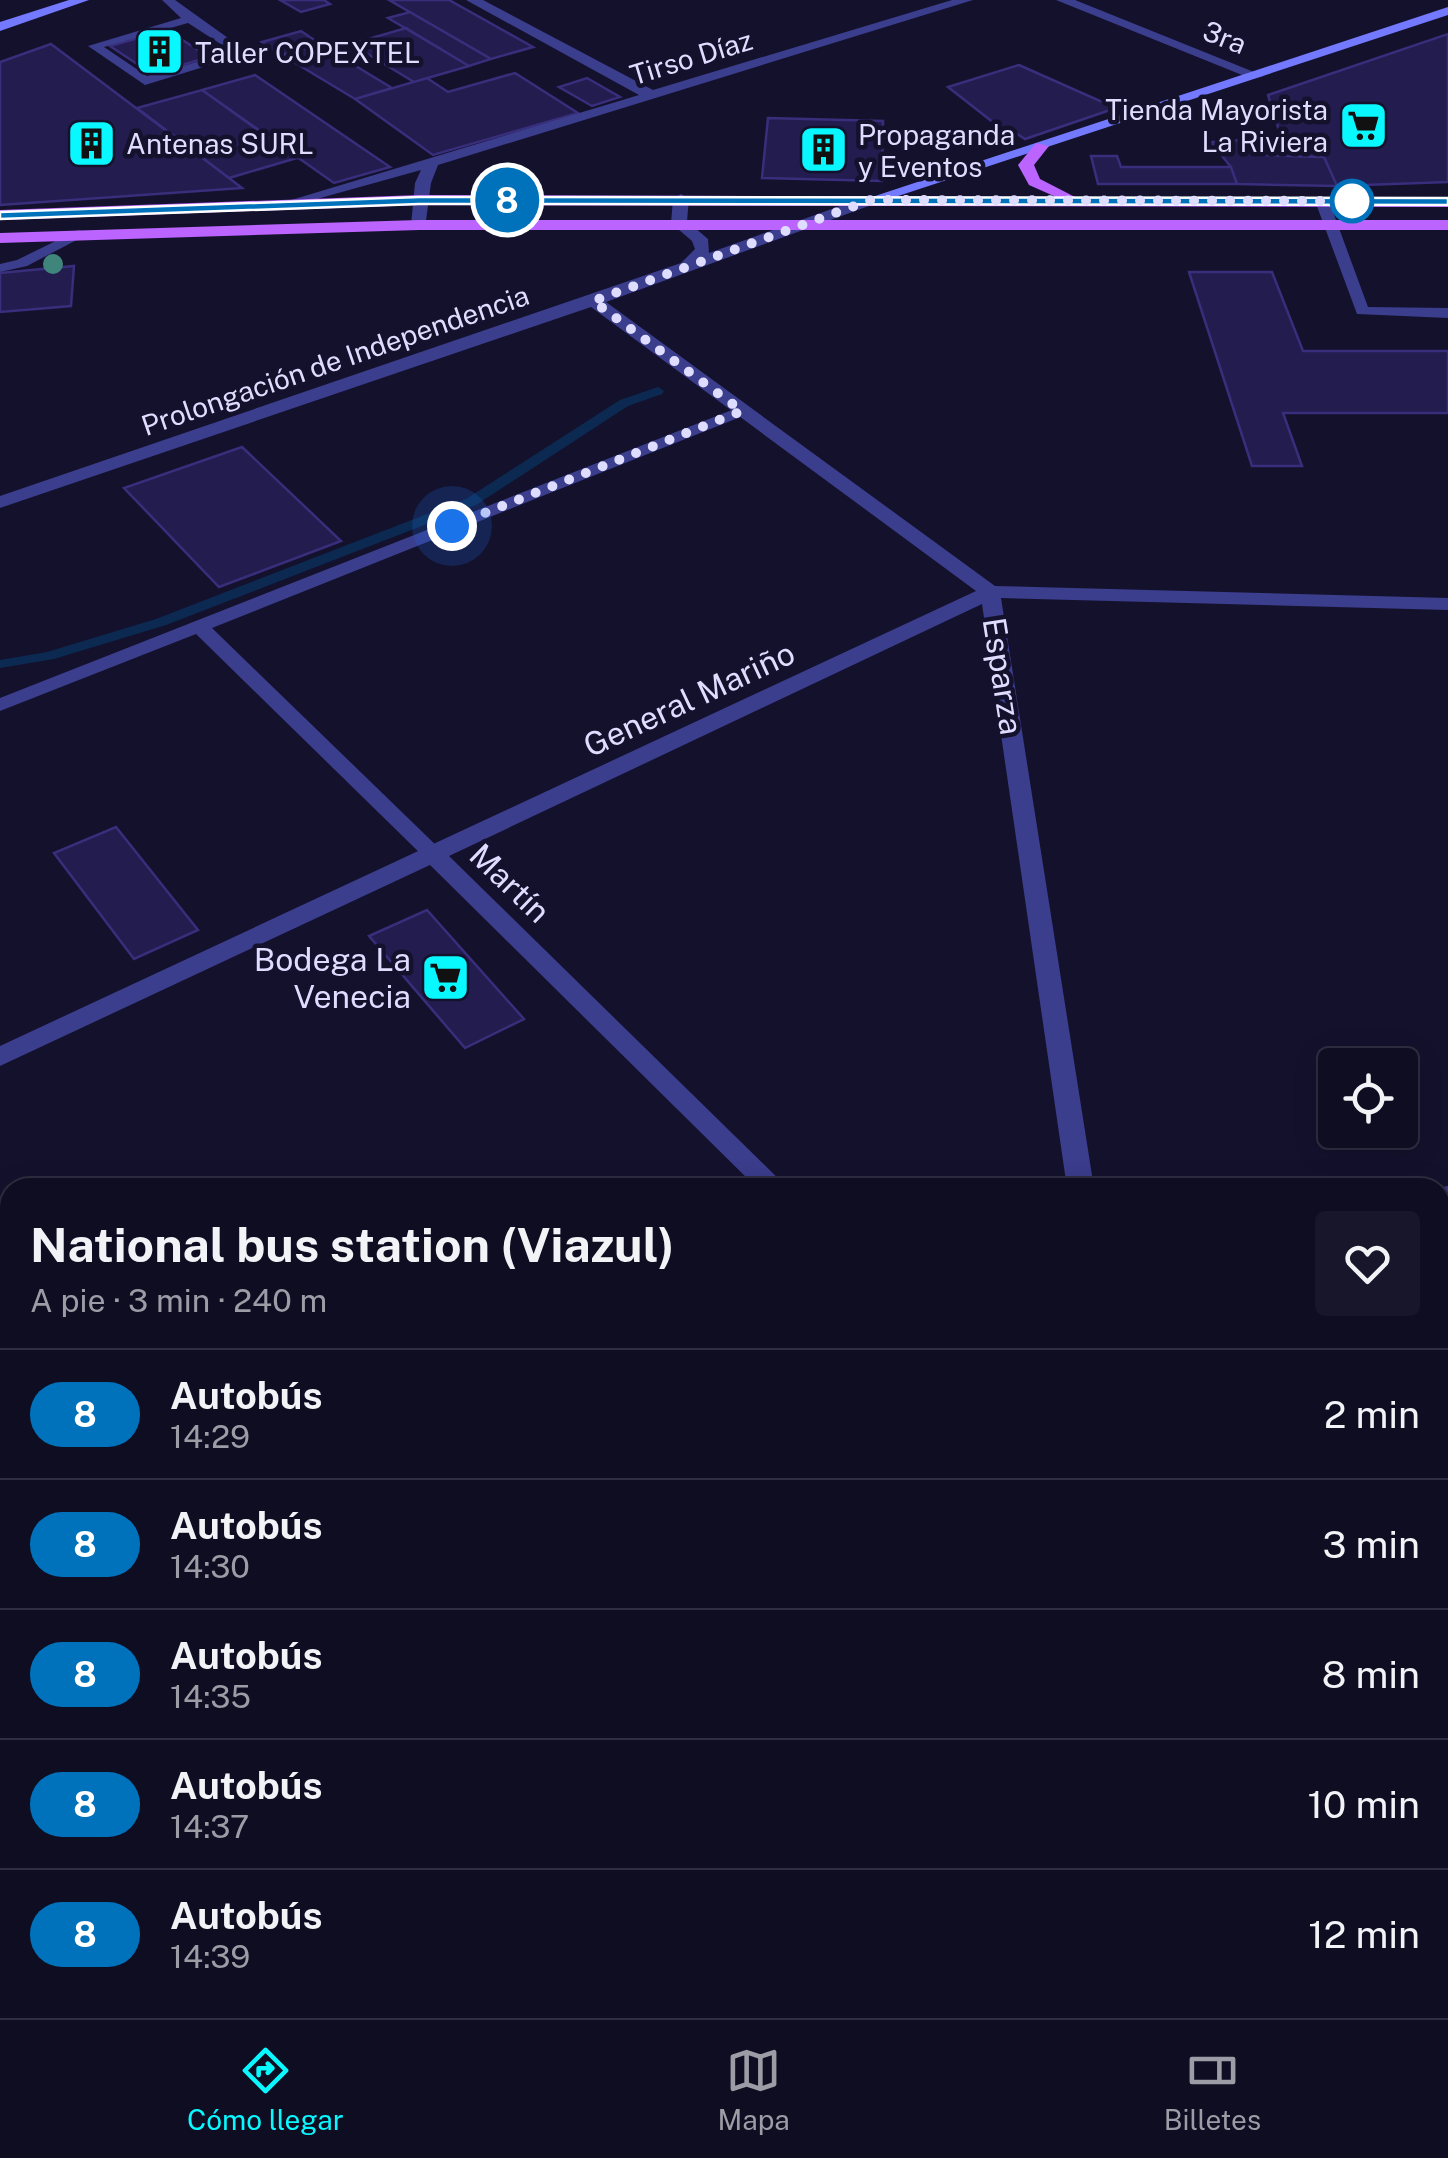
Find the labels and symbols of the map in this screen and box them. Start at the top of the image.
street label: 3ra [1199,14,1251,60]
street label: Tirso Díaz [626,23,756,91]
building icon: Taller COPEXTEL [134,26,186,78]
place label: Taller COPEXTEL [195,36,420,69]
place label: Tienda Mayorista La Riviera [1105,93,1328,158]
supermarket icon: Tienda Mayorista La Riviera [1337,99,1389,151]
building icon: Antenas SURL [65,117,117,169]
place label: Propaganda y Eventos [858,118,1015,183]
building icon: Propaganda y Eventos [797,124,849,176]
place label: Antenas SURL [126,127,314,160]
line badge: 8 [474,168,540,232]
unlabelled marker [1331,180,1373,222]
street label: Prolongación de Independencia [137,278,533,442]
your location [427,501,477,551]
street label: Esparza [975,615,1031,737]
street label: General Mariño [578,634,800,764]
street label: Martín [462,836,558,930]
place label: Bodega La Venecia [254,941,411,1015]
supermarket icon: Bodega La Venecia [420,951,472,1003]

